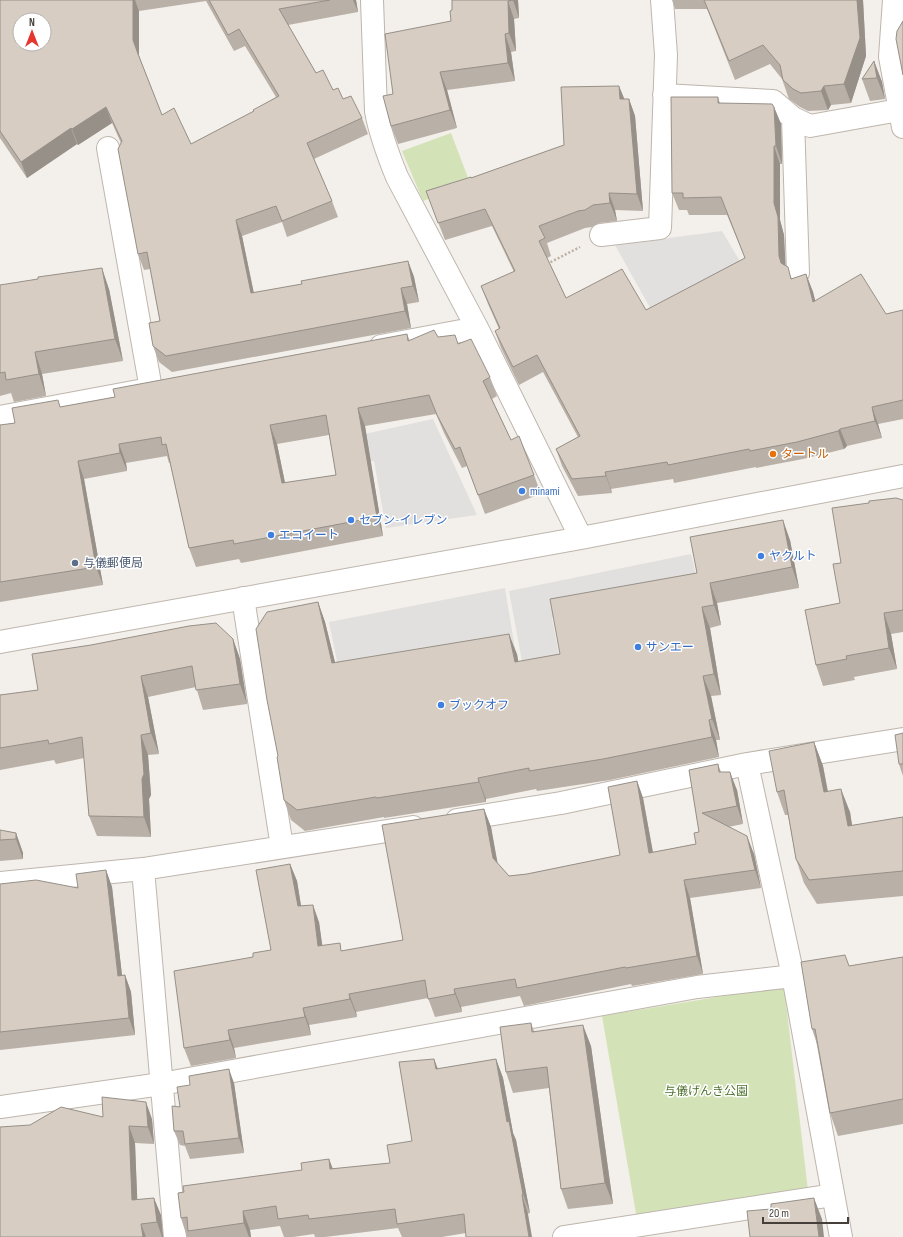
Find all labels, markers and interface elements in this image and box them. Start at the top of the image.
north arrow [12,12,52,52]
text: N [29,16,35,29]
place label: タートル [781,447,829,462]
marker: タートル [768,449,778,459]
place label: minami [530,484,560,499]
marker: minami [517,486,527,496]
place label: セブン-イレブン [359,513,447,528]
marker: セブン-イレブン [346,515,356,525]
place label: エコイート [279,528,339,543]
marker: エコイート [266,530,276,540]
place label: ヤクルト [769,549,817,564]
marker: ヤクルト [756,551,766,561]
place label: 与儀郵便局 [83,556,143,571]
marker: 与儀郵便局 [70,558,80,568]
place label: サンエー [646,640,694,655]
marker: サンエー [633,642,643,652]
place label: ブックオフ [449,698,509,713]
marker: ブックオフ [436,700,446,710]
park label: 与儀げんき公園 [664,1084,748,1099]
scale bar [763,1199,848,1225]
text: 20 m [769,1206,789,1221]

